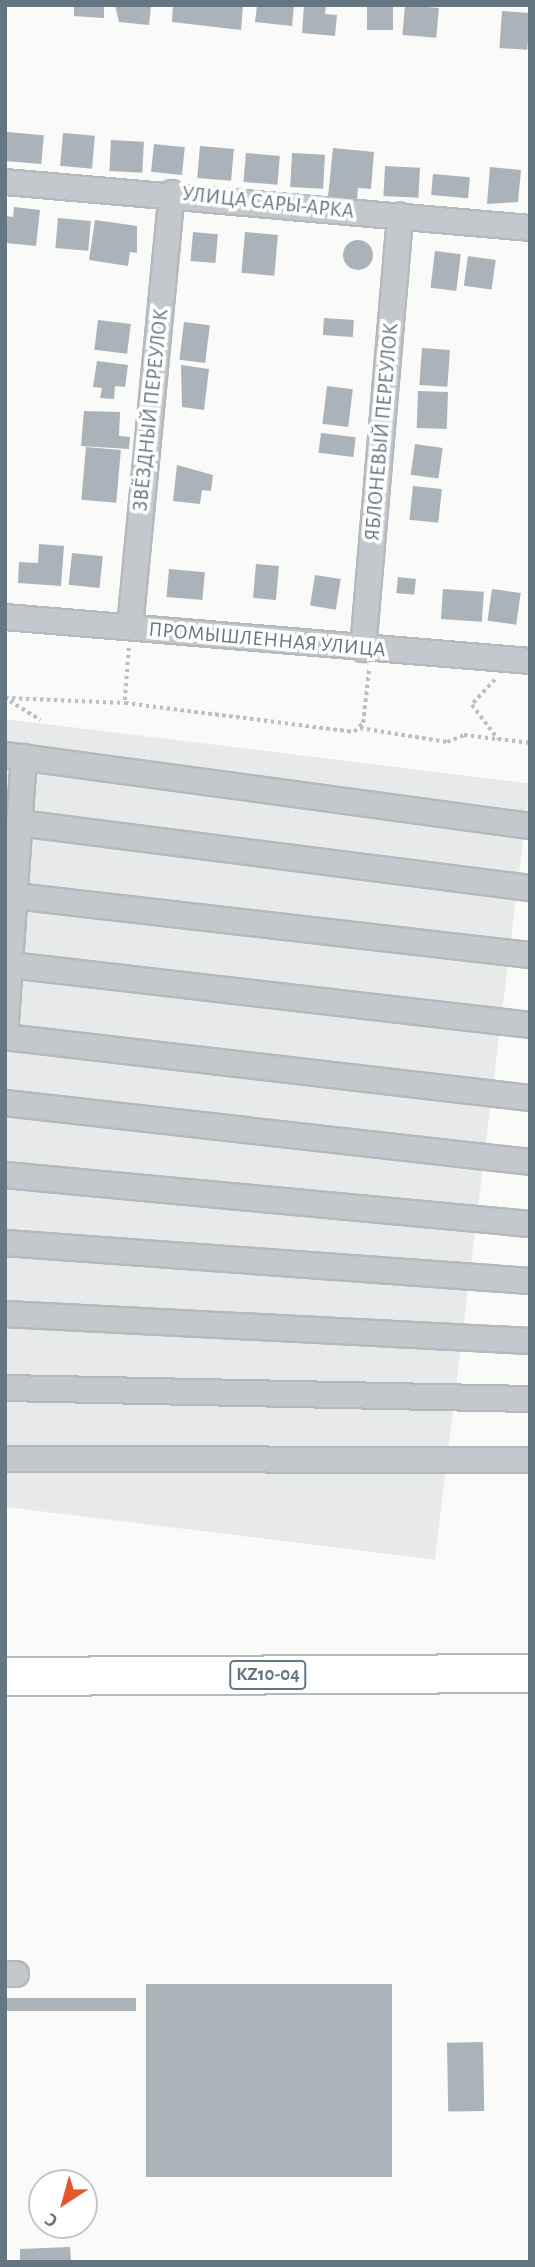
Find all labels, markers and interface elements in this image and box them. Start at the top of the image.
street label: УЛИЦА САРЫ-АРКА [181,181,355,225]
street label: ЗВЁЗДНЫЙ ПЕРЕУЛОК [128,307,174,513]
street label: ЯБЛОНЕВЫЙ ПЕРЕУЛОК [360,322,404,542]
street label: ПРОМЫШЛЕННАЯ УЛИЦА [147,617,387,663]
road number: KZ10-04 [228,1660,308,1690]
north arrow [28,2169,98,2239]
text: С [42,2209,61,2231]

